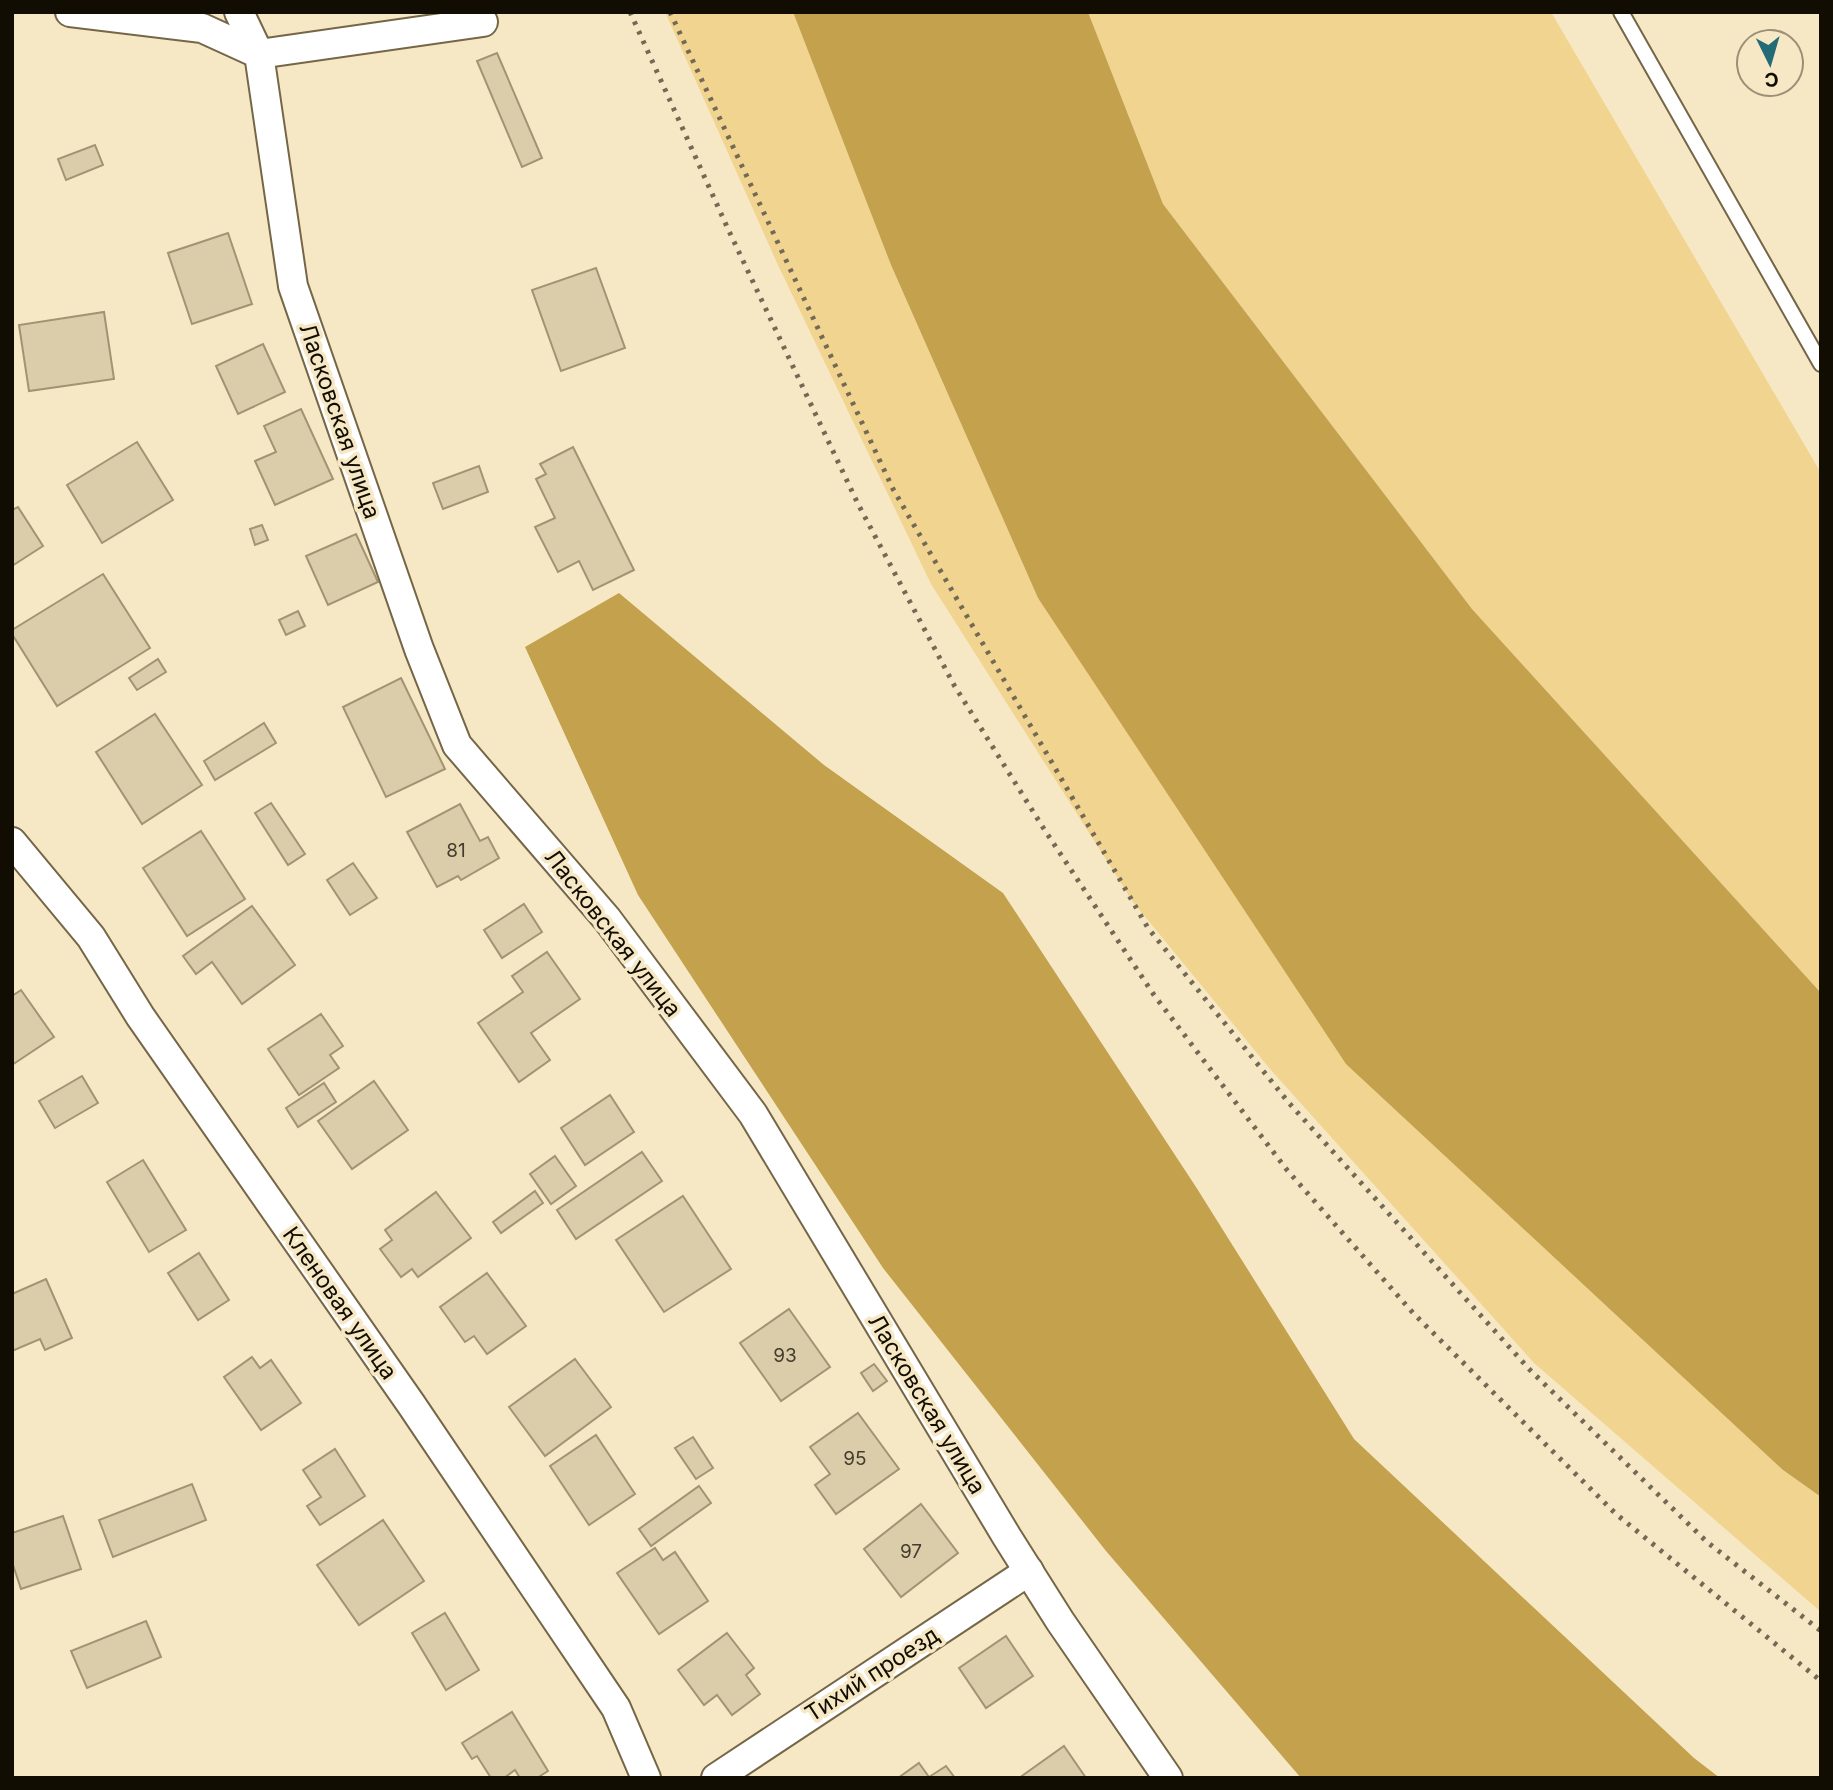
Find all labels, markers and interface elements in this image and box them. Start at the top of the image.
north arrow [1735,28,1805,98]
text: С [1763,67,1779,92]
street label: Ласковская улица [293,319,387,523]
house number: 81 [446,839,466,862]
street label: Ласковская улица [539,844,687,1022]
street label: Кленовая улица [277,1221,403,1385]
street label: Ласковская улица [862,1309,992,1499]
house number: 93 [773,1344,797,1367]
house number: 95 [843,1447,867,1470]
house number: 97 [900,1540,922,1563]
street label: Тихий проезд [800,1620,944,1728]

